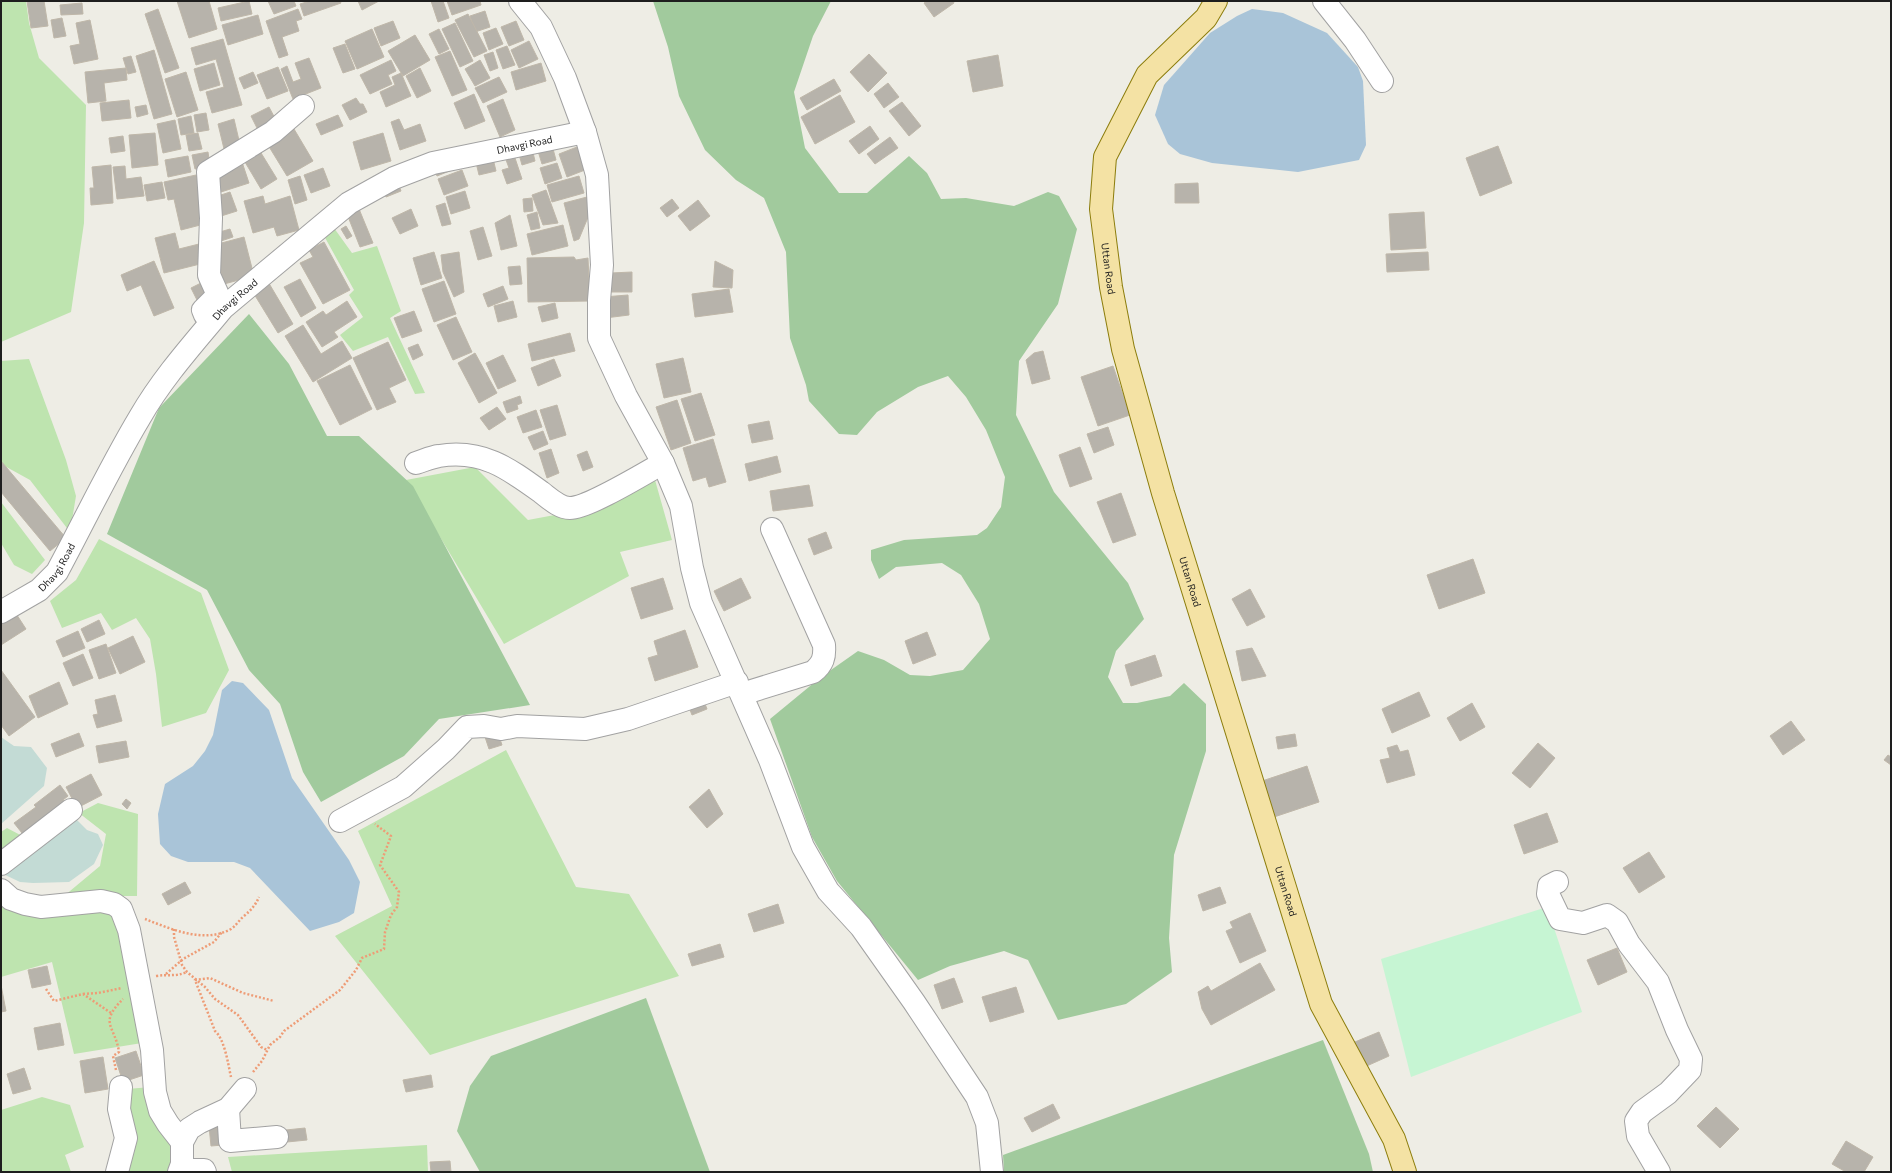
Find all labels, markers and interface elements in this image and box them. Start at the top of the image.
street label: Dhavgi Road [496,133,554,156]
street label: Uttan Road [1099,242,1118,295]
street label: Dhavgi Road [210,276,260,322]
street label: Dhavgi Road [35,541,77,594]
street label: Uttan Road [1177,555,1204,608]
street label: Uttan Road [1273,865,1300,918]

